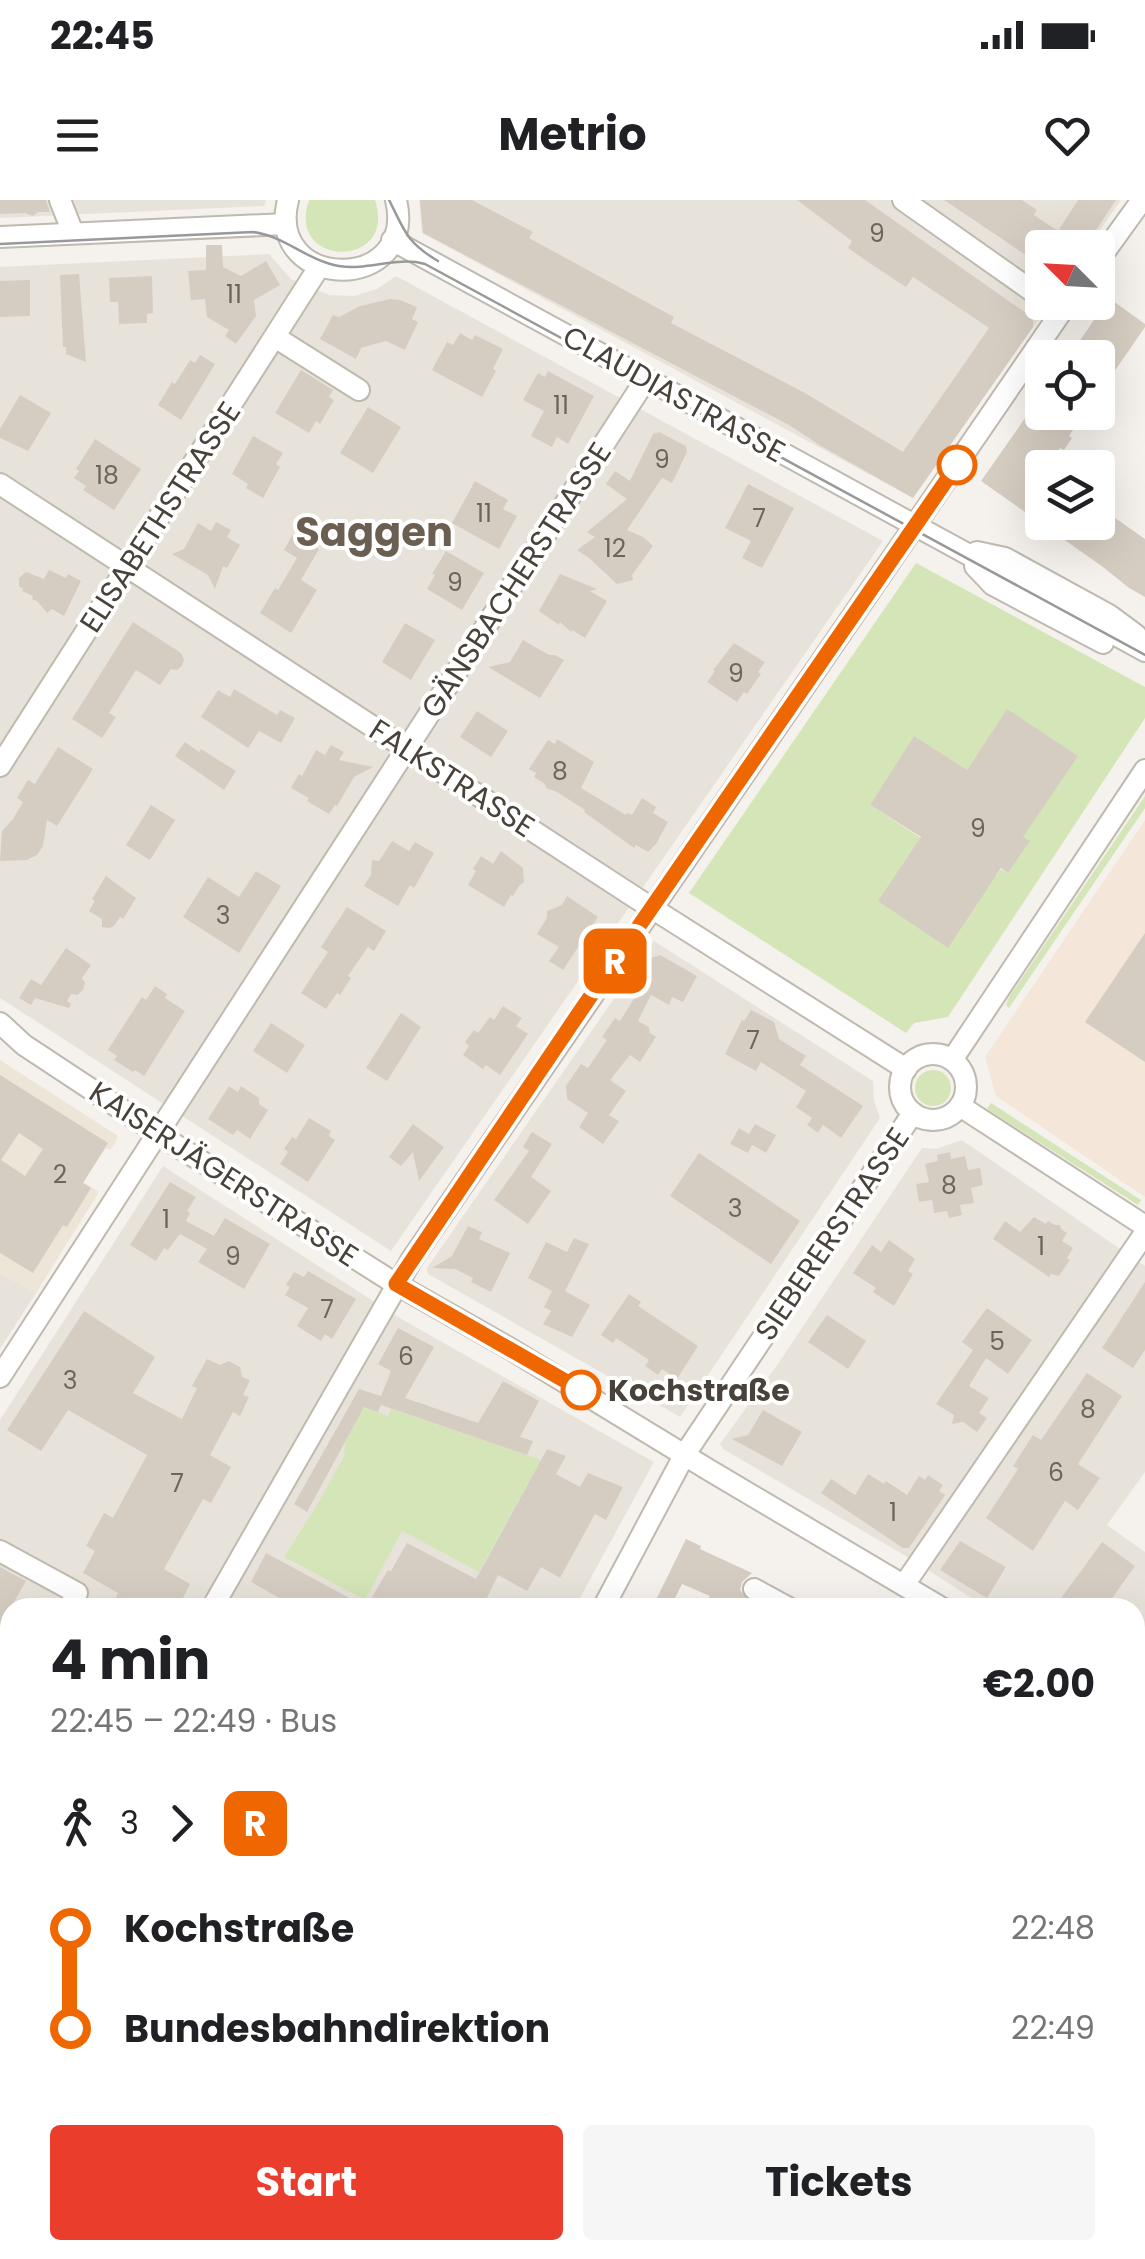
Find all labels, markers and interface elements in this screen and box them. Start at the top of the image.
text: 22:45 [50,9,155,62]
text: Metrio [498,103,647,166]
icon: menu [50,108,105,163]
icon: heart [1040,108,1095,163]
house number: 9 [869,216,885,251]
north arrow [1025,230,1115,320]
map controls [1025,230,1115,540]
house number: 11 [226,277,242,312]
street label: CLAUDIASTRASSE [555,315,793,473]
button: locate [1025,340,1115,430]
house number: 11 [553,388,569,423]
street label: ELISABETHSTRASSE [69,393,251,641]
street label: GÄNSBACHERSTRASSE [410,434,622,726]
house number: 9 [654,442,670,477]
unlabelled marker [938,446,976,484]
button: layers [1025,450,1115,540]
house number: 18 [95,458,119,493]
house number: 11 [476,496,492,531]
house number: 7 [752,501,766,536]
district label: Saggen [295,504,453,560]
house number: 12 [604,531,626,566]
house number: 9 [447,565,463,600]
house number: 9 [728,656,744,691]
street label: FALKSTRASSE [361,708,543,848]
house number: 8 [552,754,568,789]
house number: 9 [970,811,986,846]
house number: 3 [216,898,230,933]
line badge: R [582,928,648,994]
text: R [604,937,626,986]
house number: 7 [746,1023,760,1058]
street label: KAISERJÄGERSTRASSE [81,1071,367,1277]
street label: SIEBERERSTRASSE [745,1119,919,1349]
house number: 2 [53,1157,67,1192]
house number: 8 [941,1168,957,1203]
house number: 3 [728,1191,742,1226]
house number: 1 [162,1202,170,1237]
house number: 1 [1037,1229,1045,1264]
house number: 9 [225,1239,241,1274]
house number: 7 [320,1292,334,1327]
house number: 5 [989,1324,1005,1359]
house number: 6 [398,1339,414,1374]
house number: 3 [63,1363,77,1398]
place label: Kochstraße [608,1369,790,1412]
marker: Kochstraße [562,1371,600,1409]
house number: 8 [1080,1392,1096,1427]
house number: 6 [1048,1455,1064,1490]
house number: 7 [170,1466,184,1501]
house number: 1 [889,1495,897,1530]
text: 4 min [50,1621,210,1698]
text: €2.00 [983,1657,1095,1710]
text: 22:45 – 22:49 · Bus [50,1698,337,1743]
icon: walk [50,1796,105,1851]
icon: forward [154,1796,209,1851]
text: R [244,1799,267,1848]
text: 3 [120,1800,139,1845]
text: Kochstraße [124,1902,354,1955]
text: 22:48 [1011,1905,1095,1950]
text: Bundesbahndirektion [124,2002,550,2055]
text: 22:49 [1011,2005,1095,2050]
button: Start [50,2125,563,2240]
button: Tickets [583,2125,1095,2240]

